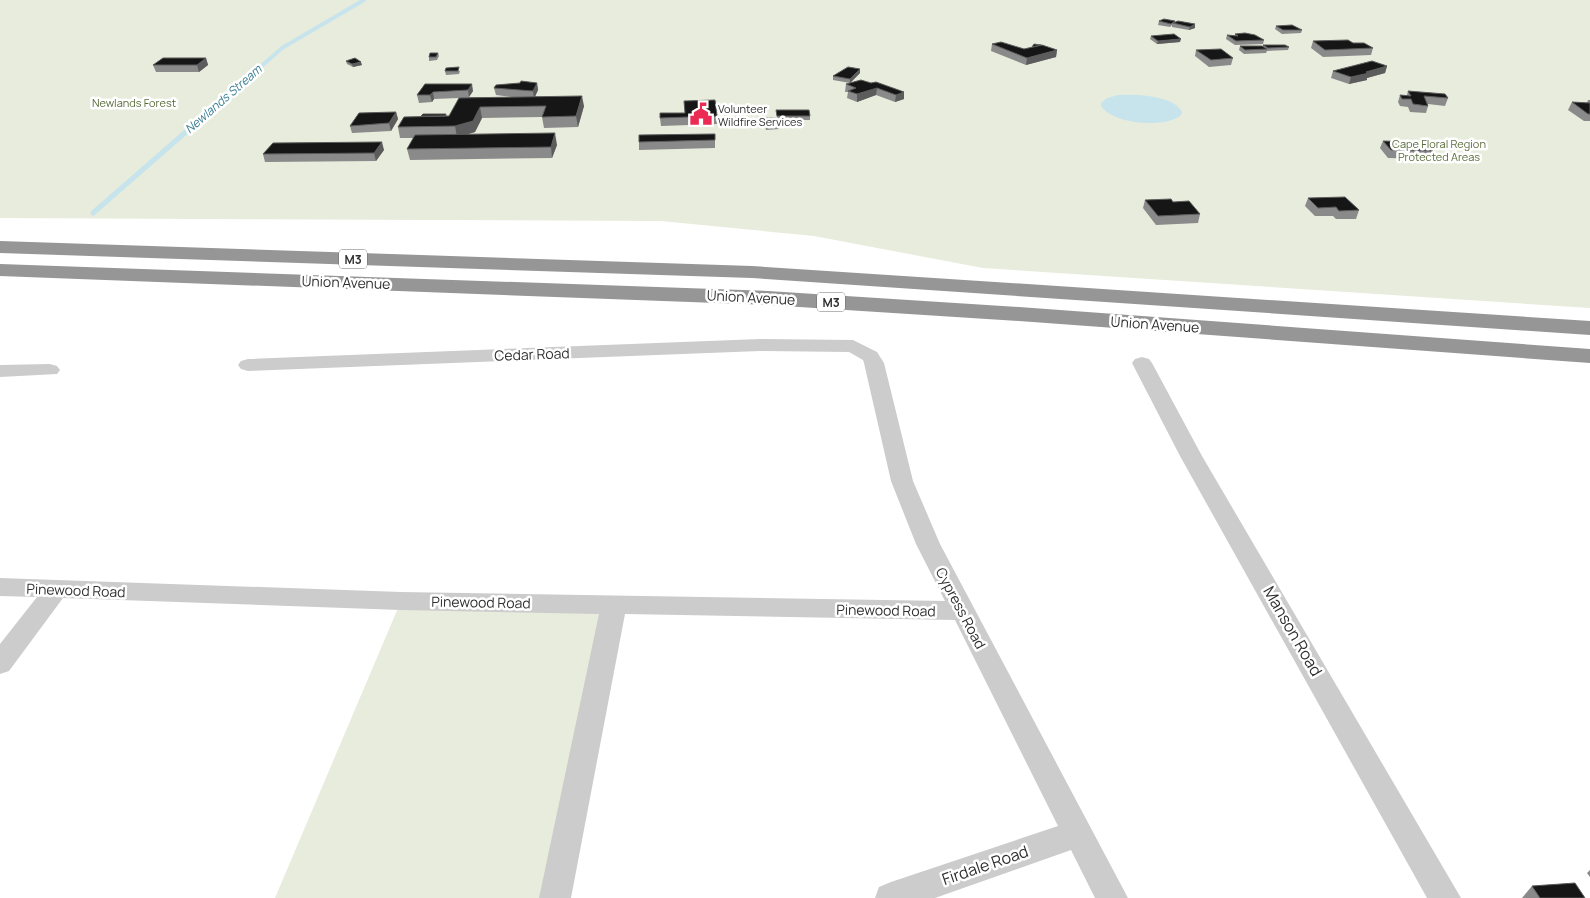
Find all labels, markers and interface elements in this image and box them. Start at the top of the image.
water label: Newlands Stream [181,60,266,137]
park label: Newlands Forest [92,95,176,110]
public building icon: Volunteer Wildfire Services [688,101,714,127]
place label: Volunteer Wildfire Services [718,101,803,129]
park label: Cape Floral Region Protected Areas [1392,136,1486,164]
road number: M3 [339,250,367,268]
street label: Union Avenue [301,271,391,293]
street label: Union Avenue [706,285,796,309]
road number: M3 [817,292,845,312]
street label: Union Avenue [1110,311,1200,337]
street label: Cedar Road [494,343,570,365]
street label: Cypress Road [932,564,990,652]
street label: Pinewood Road [26,579,126,601]
street label: Manson Road [1258,582,1328,680]
street label: Pinewood Road [431,592,531,612]
street label: Pinewood Road [836,600,936,620]
street label: Firdale Road [939,840,1031,890]

